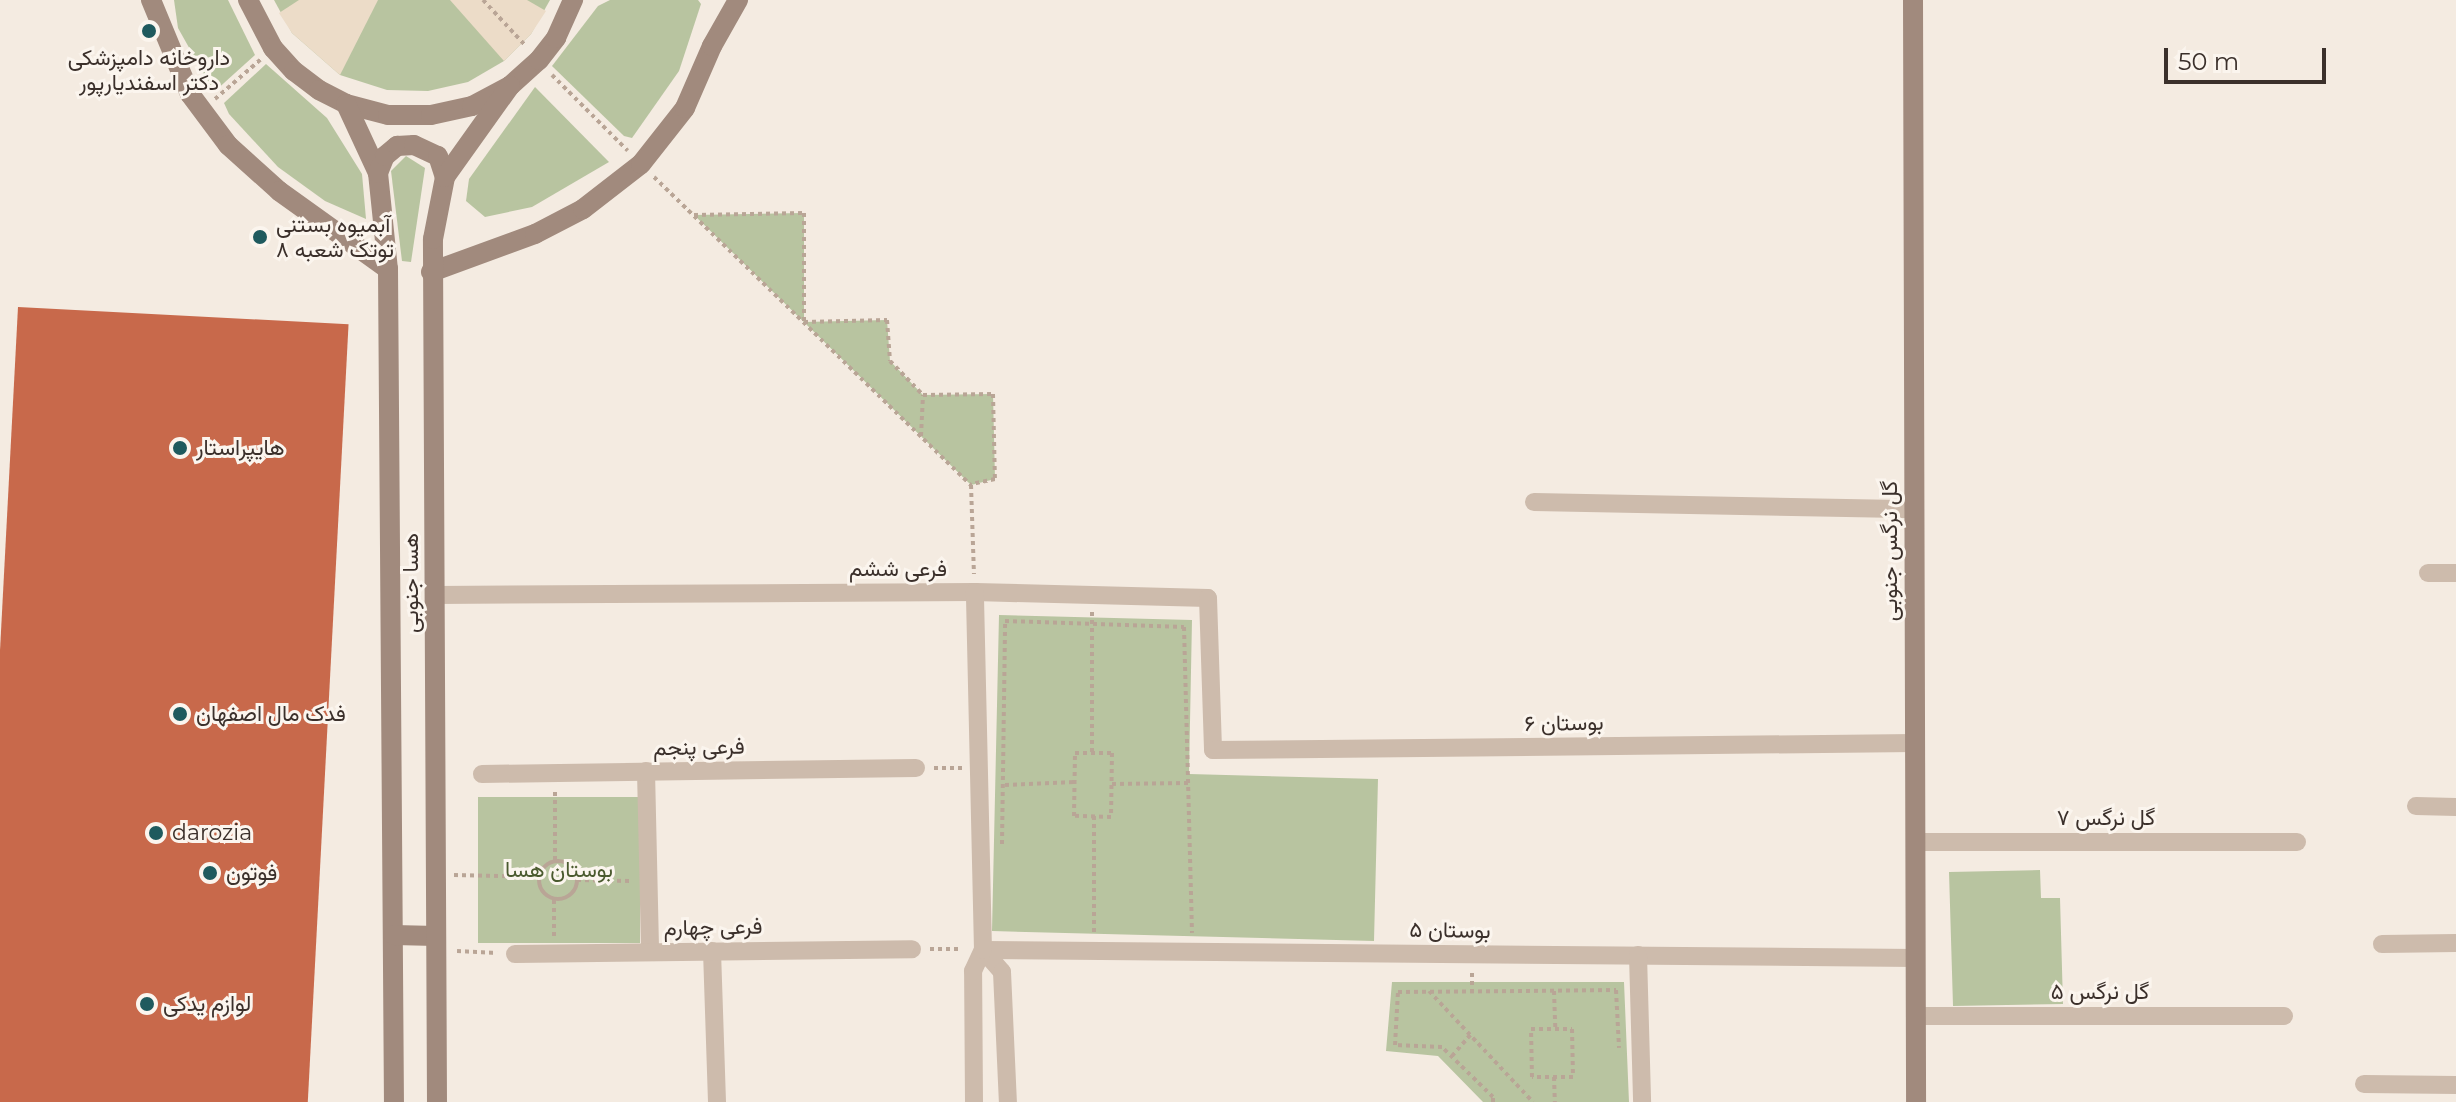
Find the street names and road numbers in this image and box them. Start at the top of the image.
street label: گل نرگس جنوبی [1877,481,1903,621]
street label: هسا جنوبی [398,533,424,633]
street label: فرعی ششم [849,556,947,582]
street label: بوستان ۶ [1524,709,1604,737]
street label: فرعی پنجم [653,733,745,761]
street label: گل نرگس ۷ [2057,805,2155,831]
street label: فرعی چهارم [663,913,763,941]
street label: بوستان ۵ [1409,916,1491,944]
street label: گل نرگس ۵ [2051,979,2149,1005]

